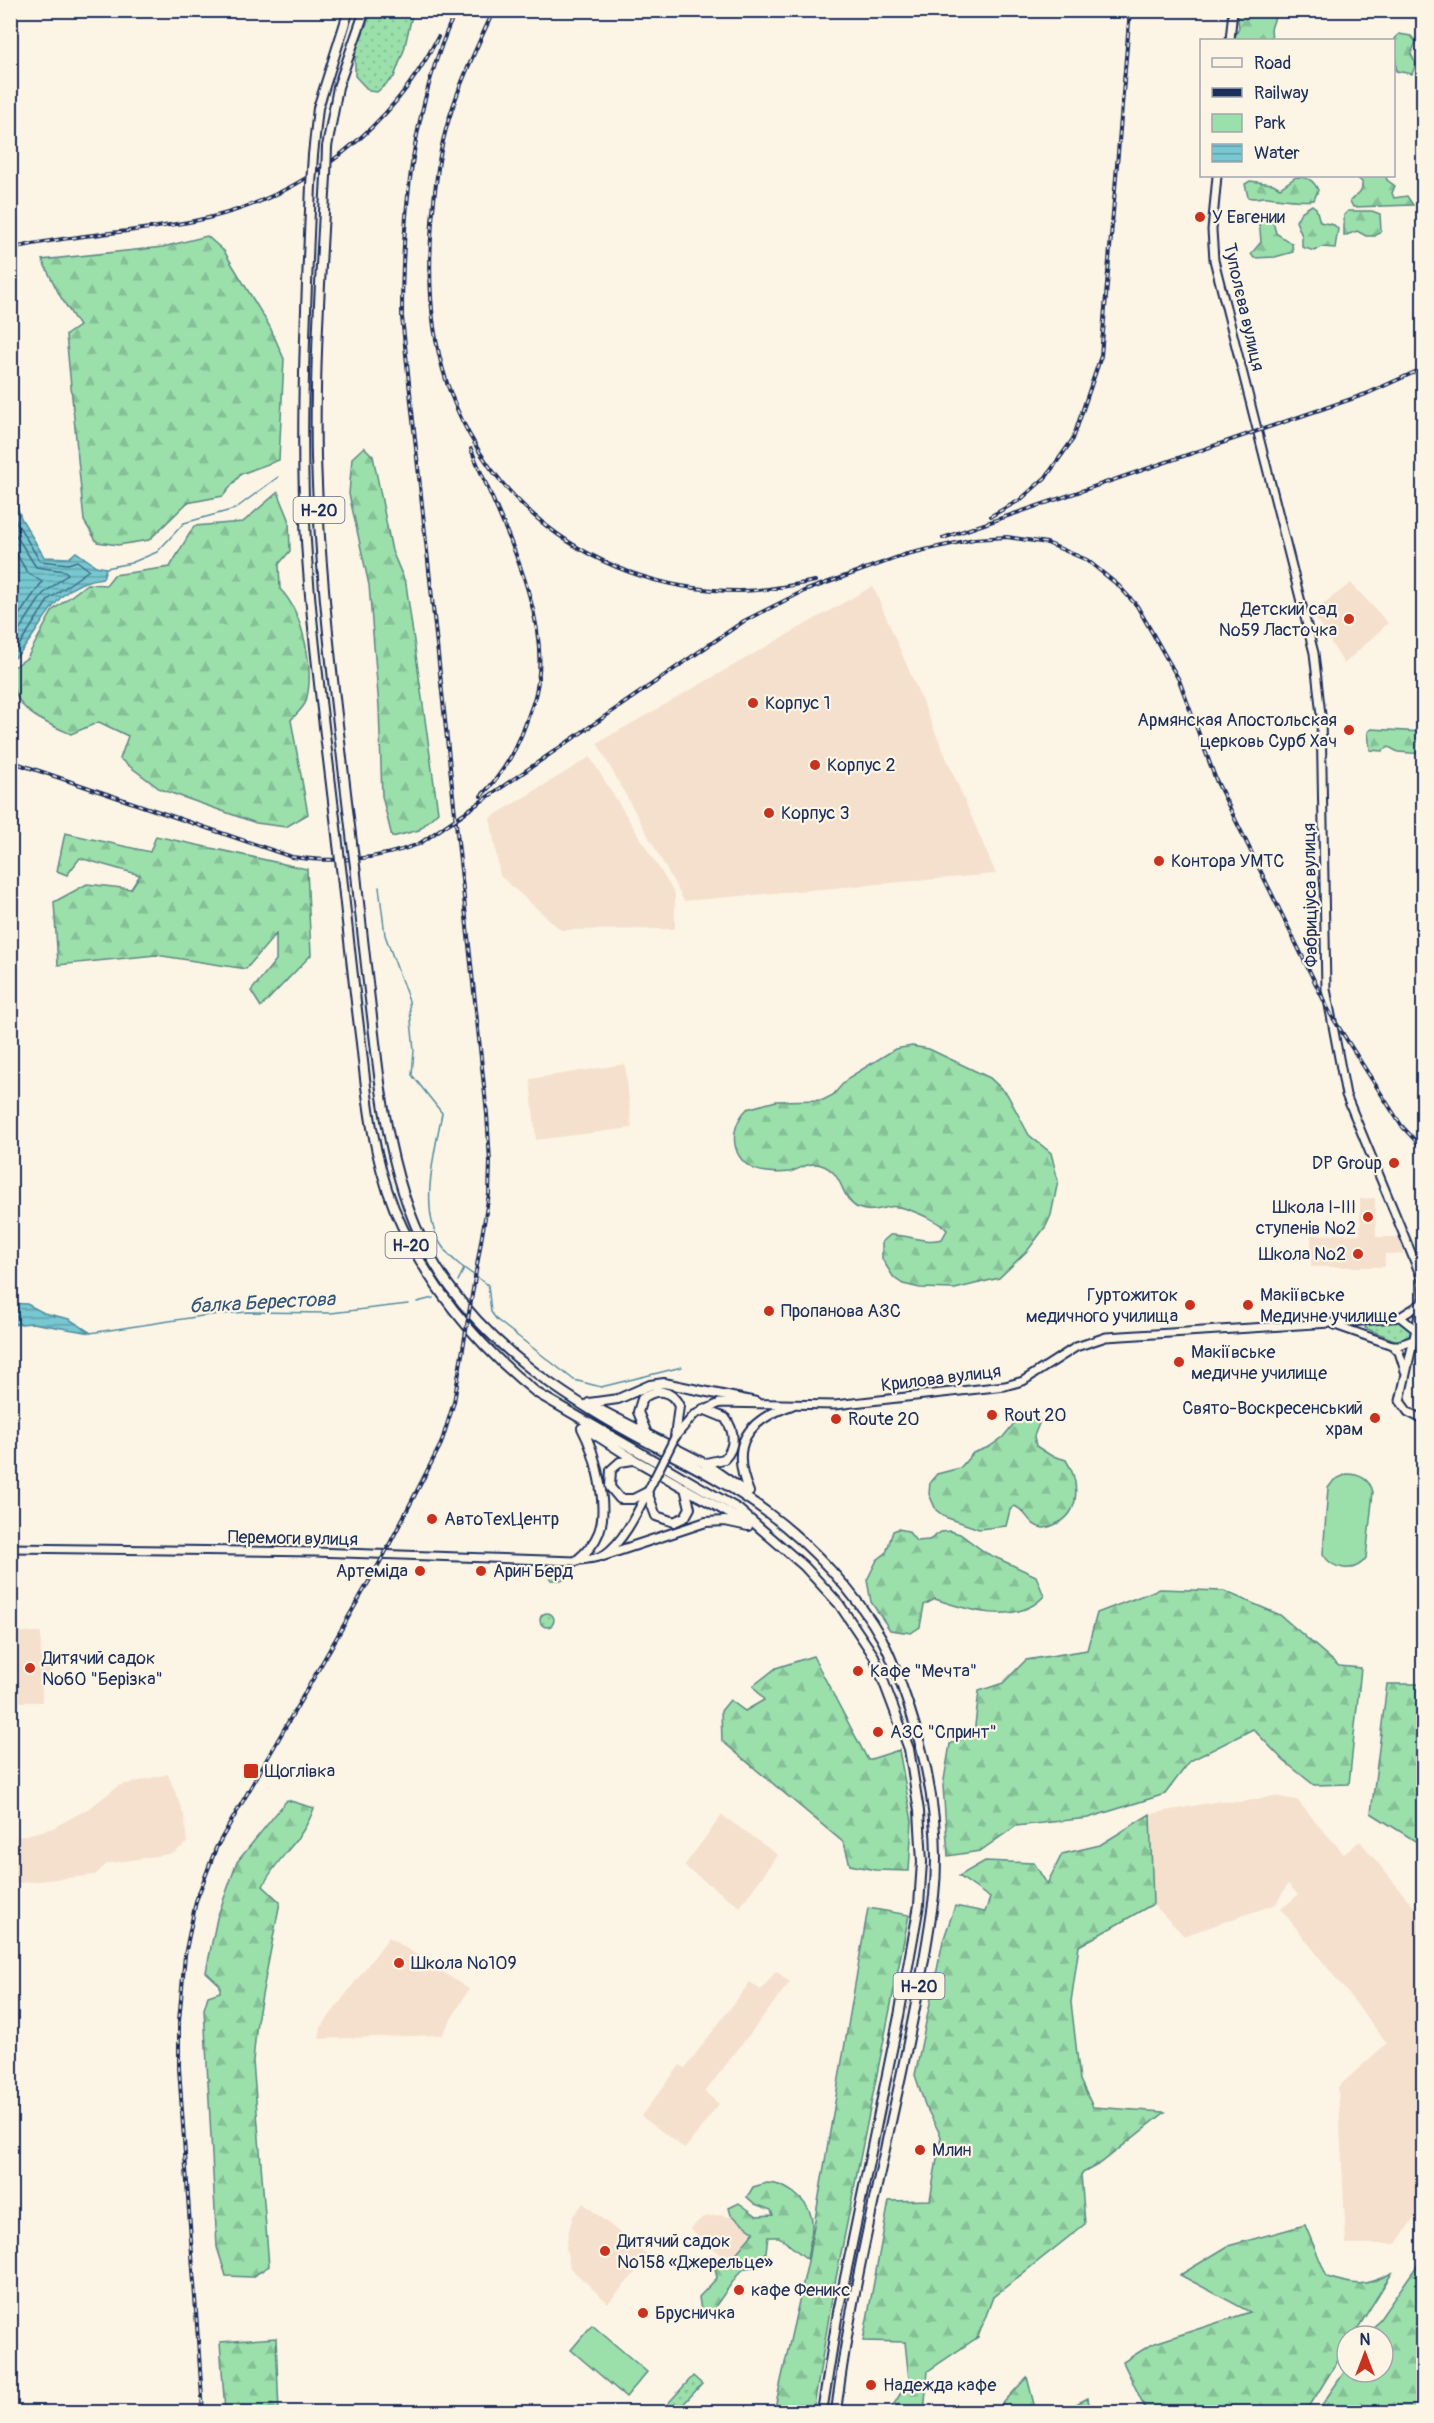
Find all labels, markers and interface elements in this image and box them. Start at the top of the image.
legend [1200,39,1395,177]
text: Road [1254,52,1291,75]
text: Railway [1254,82,1309,105]
text: Park [1254,112,1286,135]
text: Water [1254,142,1300,165]
place label: У Евгении [1212,206,1285,229]
marker: У Евгении [1193,210,1207,224]
street label: Туполєва вулиця [1218,241,1269,373]
road number: Н-20 [294,497,344,523]
place label: Детский сад №59 Ласточка [1219,598,1337,642]
marker: Детский сад №59 Ласточка [1342,612,1356,626]
place label: Корпус 1 [765,692,830,715]
marker: Корпус 1 [746,696,760,710]
place label: Армянская Апостольская церковь Сурб Хач [1137,709,1337,753]
marker: Армянская Апостольская церковь Сурб Хач [1342,723,1356,737]
place label: Корпус 2 [827,754,895,777]
marker: Корпус 2 [808,758,822,772]
place label: Корпус 3 [781,802,849,825]
marker: Корпус 3 [762,806,776,820]
street label: Фабриціуса вулиця [1298,823,1323,967]
place label: Контора УМТС [1171,850,1284,873]
marker: Контора УМТС [1152,854,1166,868]
place label: DP Group [1312,1152,1382,1175]
marker: DP Group [1387,1156,1401,1170]
place label: Школа I-III ступенів №2 [1256,1196,1356,1240]
marker: Школа I-III ступенів №2 [1361,1210,1375,1224]
road number: Н-20 [386,1232,436,1258]
place label: Школа №2 [1259,1243,1346,1266]
marker: Школа №2 [1351,1247,1365,1261]
place label: Гуртожиток медичного училища [1026,1284,1178,1328]
place label: Макіївське Медичне училище [1260,1284,1397,1328]
water label: балка Берестова [188,1286,337,1319]
marker: Гуртожиток медичного училища [1183,1298,1197,1312]
marker: Макіївське Медичне училище [1241,1298,1255,1312]
place label: Пропанова АЗС [781,1300,901,1323]
marker: Пропанова АЗС [762,1304,776,1318]
place label: Макіївське медичне училище [1191,1341,1327,1385]
marker: Макіївське медичне училище [1172,1355,1186,1369]
street label: Крилова вулиця [880,1360,1002,1397]
place label: Свято-Воскресенський храм [1182,1397,1363,1441]
place label: Rout 20 [1004,1404,1067,1427]
place label: Route 20 [848,1408,920,1431]
marker: Rout 20 [985,1408,999,1422]
marker: Свято-Воскресенський храм [1368,1411,1382,1425]
marker: Route 20 [829,1412,843,1426]
place label: АвтоТехЦентр [444,1508,559,1531]
marker: АвтоТехЦентр [425,1512,439,1526]
street label: Перемоги вулиця [228,1526,358,1551]
place label: Артеміда [336,1560,408,1583]
place label: Арин Берд [493,1560,573,1583]
marker: Артеміда [413,1564,427,1578]
marker: Арин Берд [474,1564,488,1578]
place label: Дитячий садок №60 "Берізка" [41,1647,163,1691]
place label: Кафе "Мечта" [870,1660,977,1683]
marker: Дитячий садок №60 "Берізка" [23,1661,37,1675]
marker: Кафе "Мечта" [851,1664,865,1678]
place label: АЗС "Спринт" [890,1721,997,1744]
marker: АЗС "Спринт" [871,1725,885,1739]
place label: Щоглівка [264,1760,335,1783]
marker: Щоглівка [242,1762,260,1780]
place label: Школа №109 [411,1952,517,1975]
marker: Школа №109 [392,1956,406,1970]
road number: Н-20 [894,1973,944,1999]
place label: Млин [932,2139,971,2162]
marker: Млин [913,2143,927,2157]
place label: Дитячий садок №158 «Джерельце» [616,2230,773,2274]
marker: Дитячий садок №158 «Джерельце» [598,2244,612,2258]
place label: кафе Феникс [751,2279,851,2302]
marker: кафе Феникс [732,2283,746,2297]
place label: Брусничка [655,2302,735,2325]
marker: Брусничка [636,2306,650,2320]
north arrow [1335,2324,1395,2384]
text: N [1360,2330,1371,2350]
place label: Надежда кафе [883,2374,996,2397]
marker: Надежда кафе [864,2378,878,2392]

